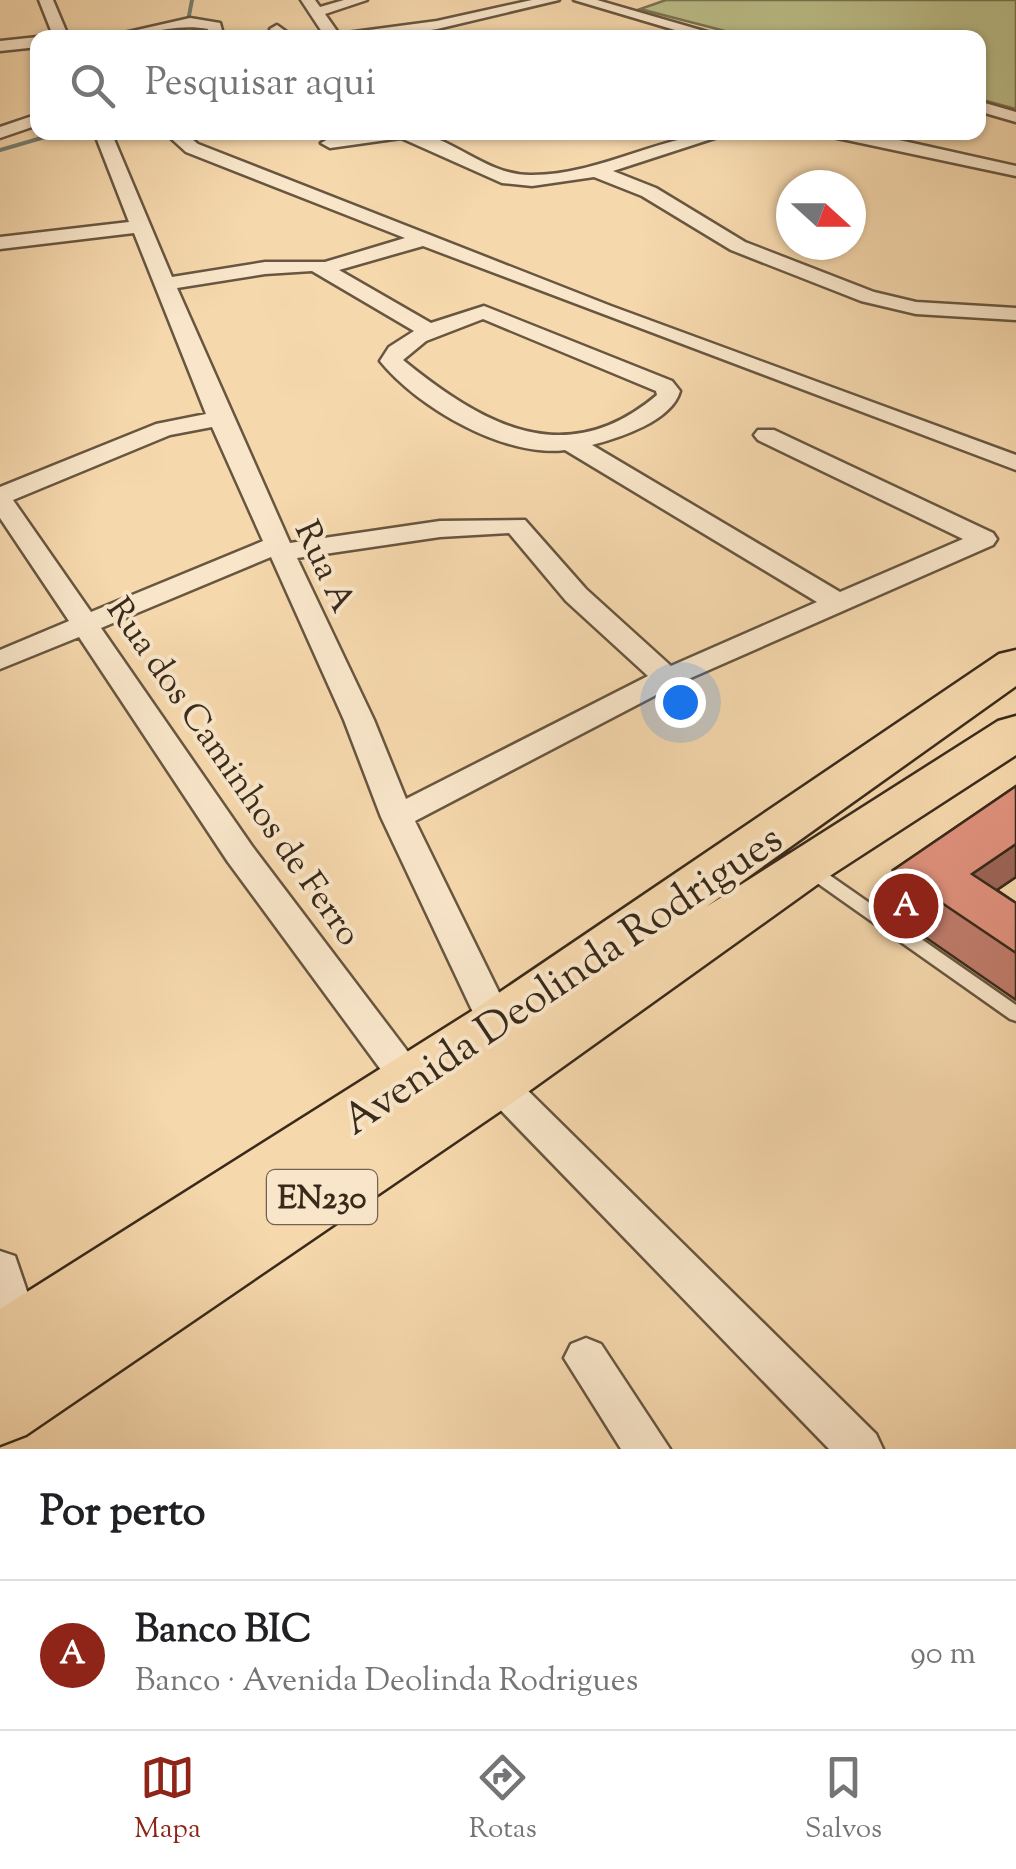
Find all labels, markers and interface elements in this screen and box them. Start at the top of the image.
search box [30,30,986,140]
icon: search [65,58,120,113]
text: Pesquisar aqui [145,58,376,112]
north arrow [776,170,866,260]
street label: Rua A [279,513,366,622]
street label: Rua dos Caminhos de Ferro [92,588,372,958]
your location [655,677,706,728]
street label: Avenida Deolinda Rodrigues [332,812,796,1152]
pin: A [874,868,938,944]
road number: EN230 [267,1170,377,1224]
text: Por perto [40,1484,206,1544]
text: Banco BIC [135,1605,312,1659]
text: A [60,1632,85,1678]
text: 90 m [910,1632,976,1678]
text: Banco · Avenida Deolinda Rodrigues [135,1659,638,1705]
tab: Mapa [134,1750,201,1850]
tab: Rotas [469,1750,537,1850]
tab: Salvos [805,1750,882,1850]

